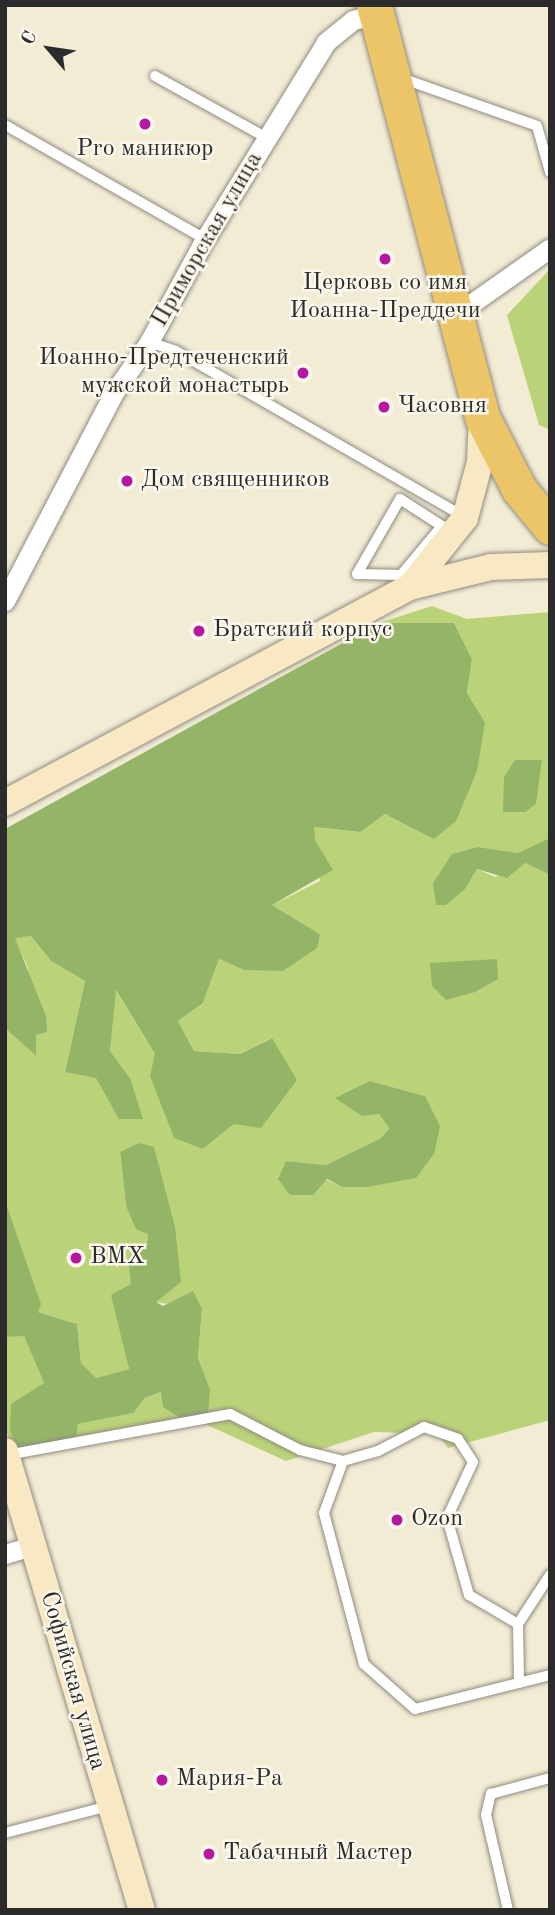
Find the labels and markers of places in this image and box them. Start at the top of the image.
marker: Pro маникюр [137,116,153,132]
place label: Pro маникюр [77,136,213,164]
marker: Церковь со имя Иоанна-Преддечи [377,251,393,267]
place label: Церковь со имя Иоанна-Преддечи [289,270,481,326]
place label: Иоанно-Предтеченский мужской монастырь [39,345,289,401]
marker: Иоанно-Предтеченский мужской монастырь [295,365,311,381]
place label: Часовня [398,393,487,421]
marker: Часовня [376,399,392,415]
place label: Дом священников [141,467,330,495]
marker: Дом священников [119,473,135,489]
place label: Братский корпус [213,617,392,645]
marker: Братский корпус [191,623,207,639]
place label: BMX [90,1244,145,1272]
marker: BMX [68,1250,84,1266]
place label: Ozon [411,1506,463,1534]
marker: Ozon [389,1512,405,1528]
place label: Мария-Ра [176,1766,283,1794]
marker: Мария-Ра [154,1772,170,1788]
place label: Табачный Мастер [223,1840,412,1868]
marker: Табачный Мастер [201,1846,217,1862]

